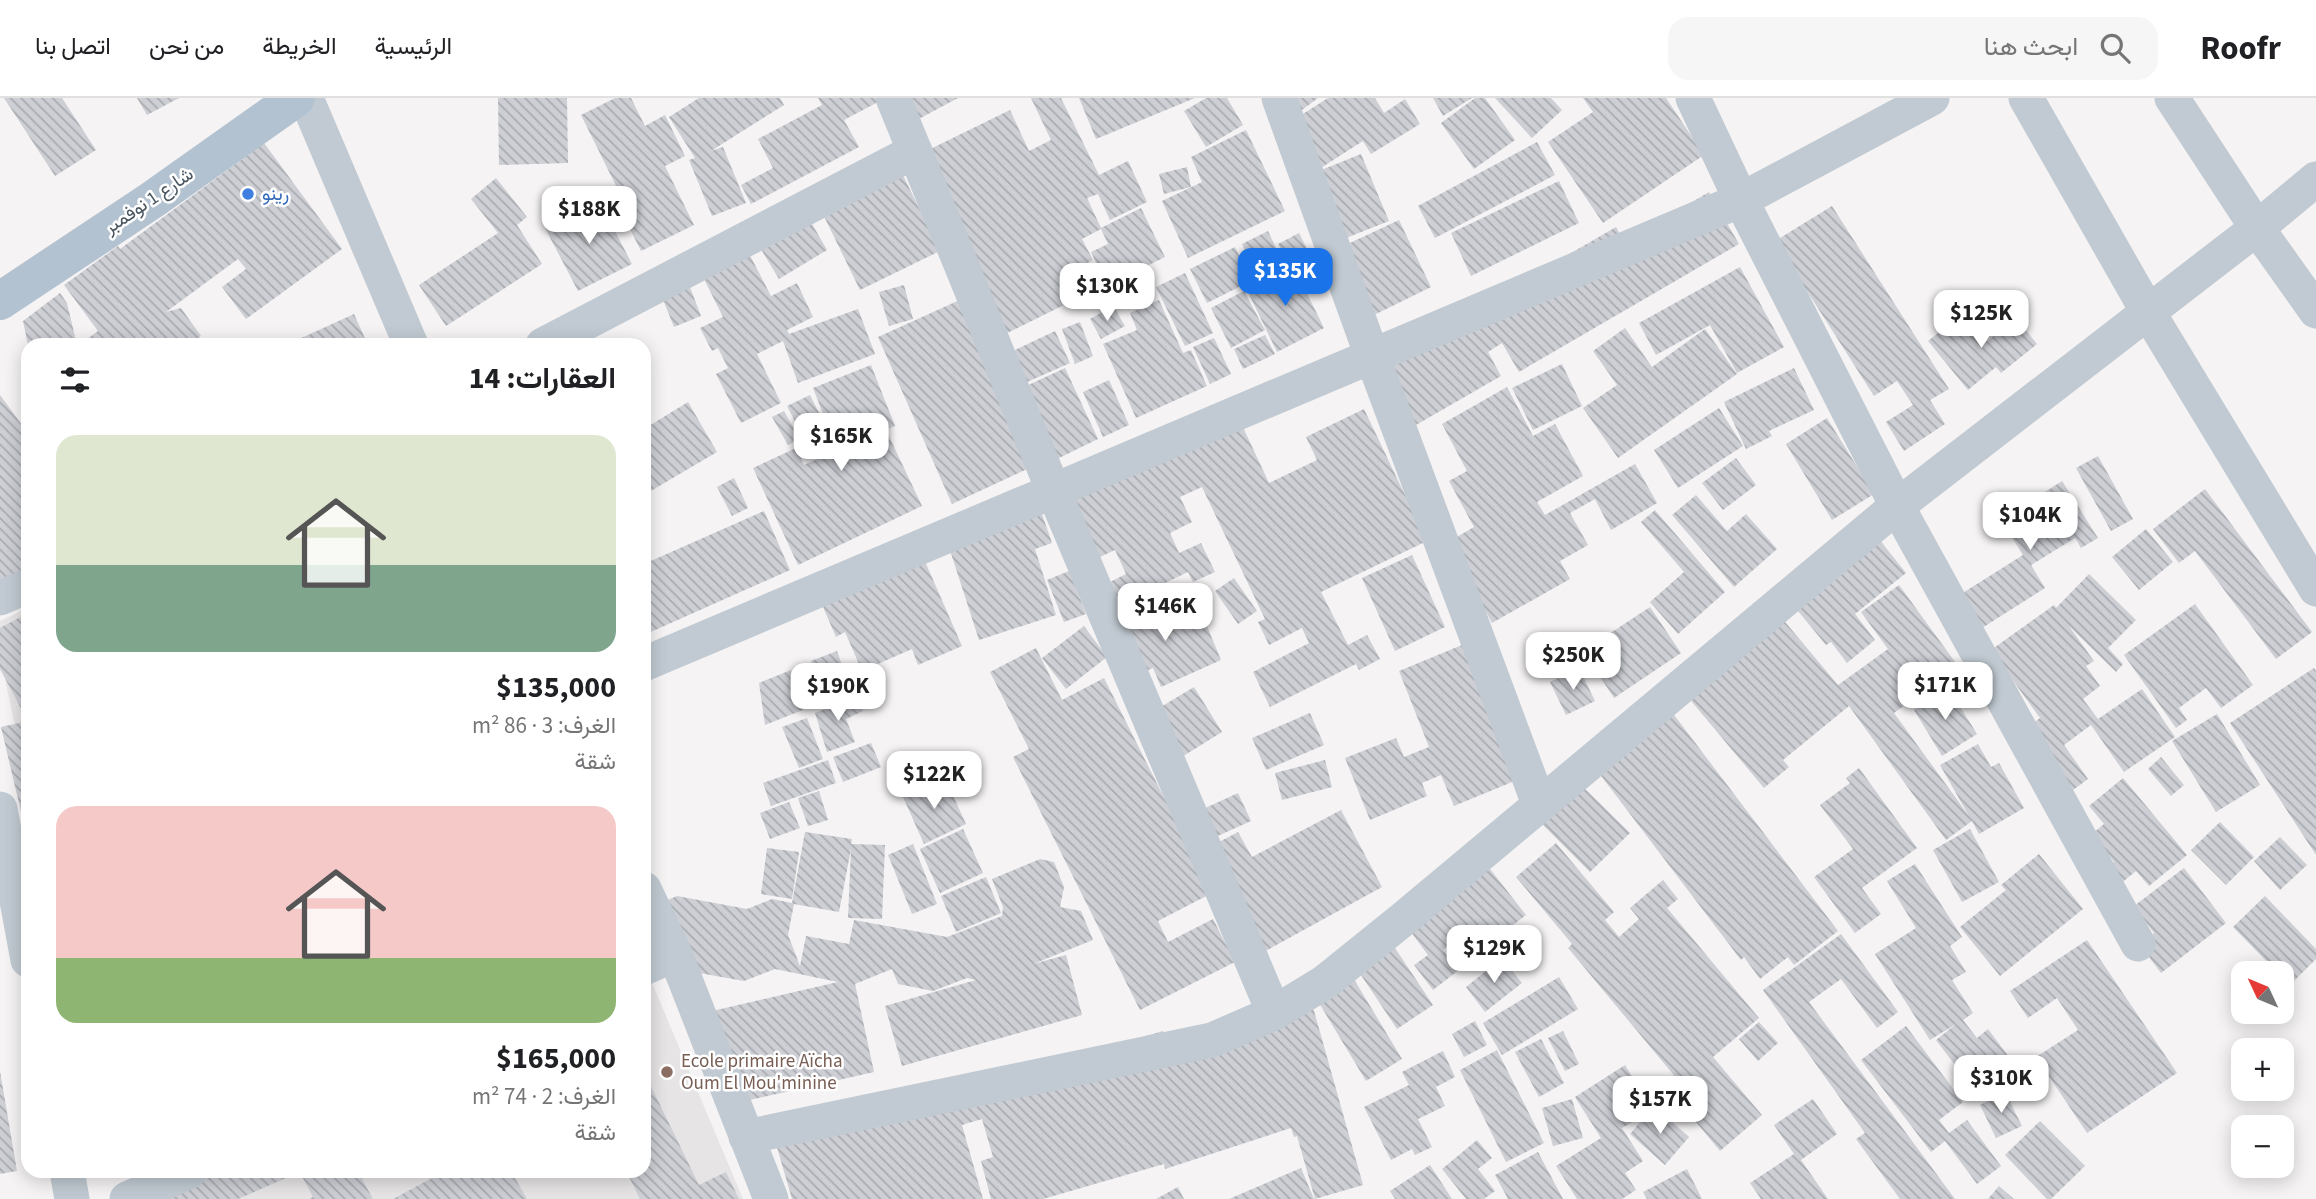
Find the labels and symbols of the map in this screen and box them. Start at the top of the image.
street label: شارع 1 نوفمبر [98,161,199,241]
place label: رينو [262,181,289,208]
marker: رينو [240,186,256,202]
pin: $188K [540,186,638,246]
pin: $135K [1236,248,1334,308]
pin: $130K [1058,264,1156,323]
pin: $125K [1932,290,2030,350]
pin: $165K [792,414,890,473]
pin: $104K [1981,492,2079,552]
pin: $146K [1116,584,1214,643]
pin: $250K [1524,632,1622,692]
pin: $171K [1896,662,1994,722]
pin: $190K [789,664,887,723]
pin: $122K [885,752,983,811]
pin: $129K [1445,926,1543,985]
north arrow [2231,961,2294,1024]
place label: Ecole primaire Aïcha Oum El Mou'minine [681,1048,842,1097]
pin: $310K [1952,1056,2050,1115]
marker: Ecole primaire Aïcha Oum El Mou'minine [659,1064,675,1080]
pin: $157K [1611,1076,1709,1136]

